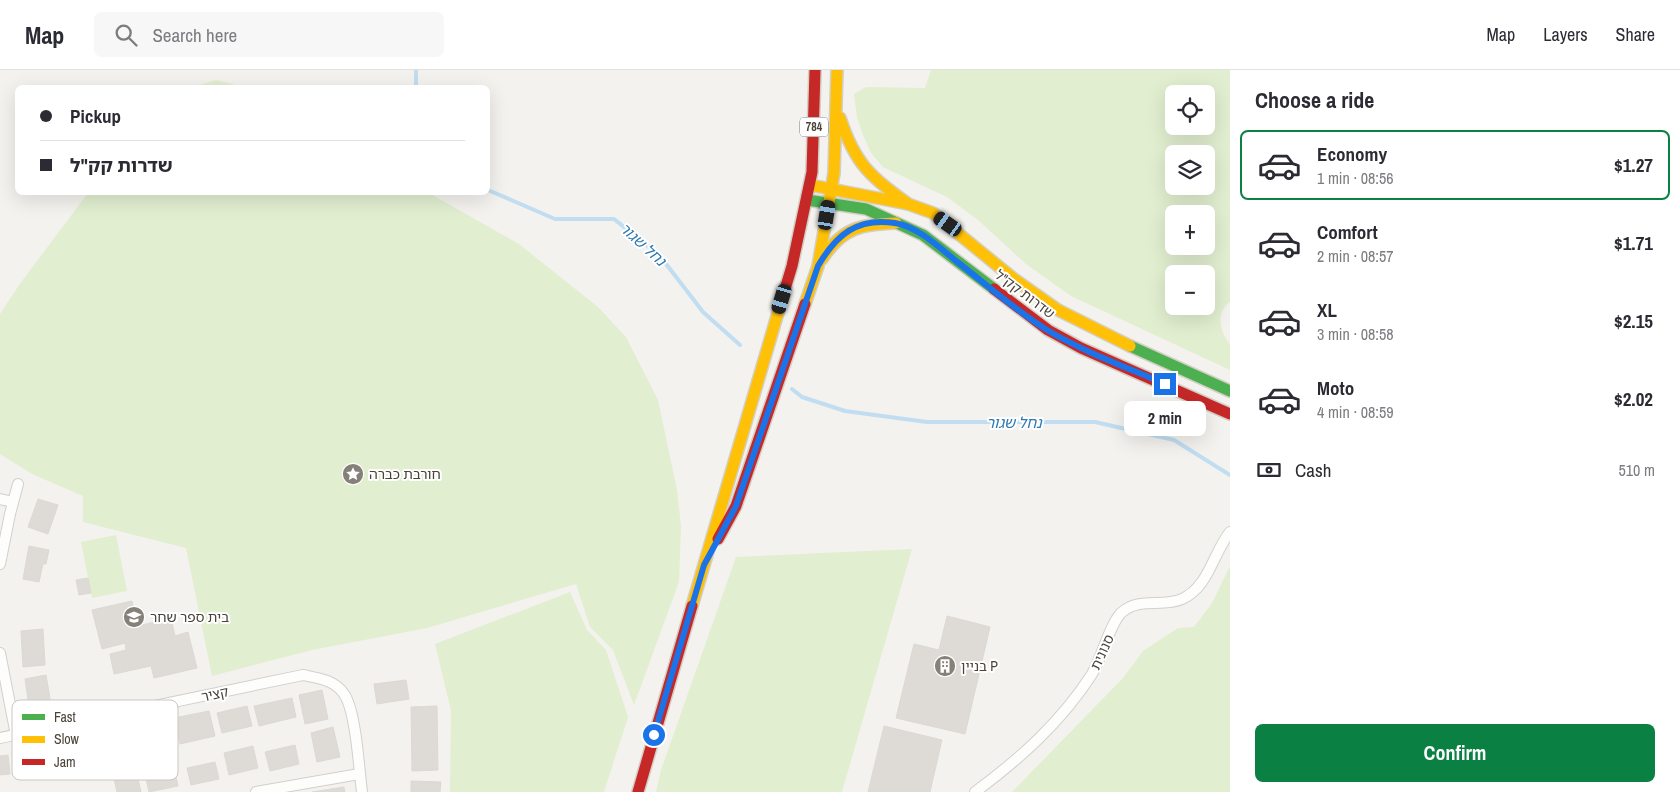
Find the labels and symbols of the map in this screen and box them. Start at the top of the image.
road number: 784 [800,118,828,136]
car [817,199,836,231]
car [931,209,964,239]
water label: נחל שגור [615,218,672,271]
street label: שדרות קק"ל [991,266,1059,322]
car [770,282,793,316]
route end [1154,373,1176,395]
callout: 2 min [1124,402,1206,436]
water label: נחל שגור [986,412,1043,433]
place icon: חורבת כברה [341,462,365,486]
place label: חורבת כברה [369,465,441,483]
school or university icon: בית ספר שחר [122,605,146,629]
place label: בית ספר שחר [150,608,229,626]
street label: סנונית [1086,631,1118,673]
building icon: בניין P [933,654,957,678]
place label: בניין P [961,657,998,675]
street label: קציר [200,682,231,706]
legend [12,700,178,780]
text: Fast [54,708,76,726]
route start [643,724,665,746]
text: Slow [54,730,80,748]
text: Jam [54,753,76,771]

